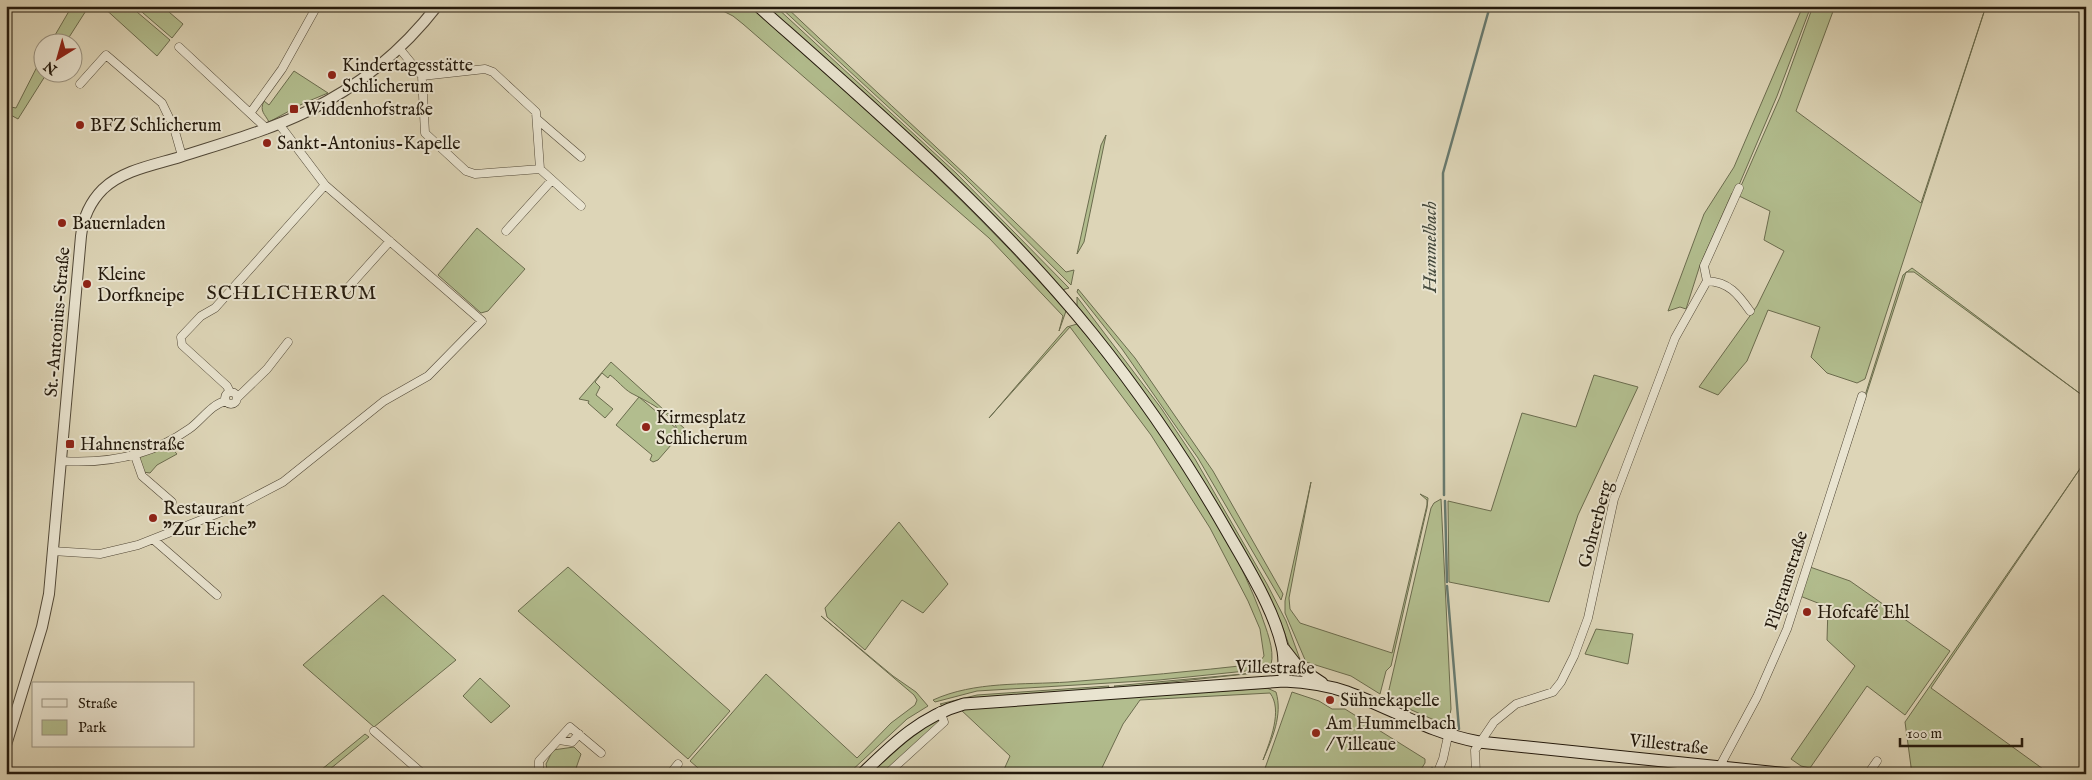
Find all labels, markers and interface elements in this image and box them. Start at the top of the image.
north arrow [32,32,82,82]
place label: Kindertagesstätte Schlicherum [342,55,473,99]
text: N [41,57,62,79]
marker: Kindertagesstätte Schlicherum [326,69,338,81]
place label: Widdenhofstraße [304,99,433,122]
marker: Widdenhofstraße [288,103,300,115]
place label: BFZ Schlicherum [90,115,221,138]
marker: BFZ Schlicherum [74,119,86,131]
place label: Sankt-Antonius-Kapelle [277,133,460,156]
marker: Sankt-Antonius-Kapelle [261,137,273,149]
water label: Hummelbach [1419,201,1443,294]
place label: Bauernladen [72,213,166,236]
marker: Bauernladen [56,217,68,229]
street label: St.-Antonius-Straße [40,246,77,398]
place label: Kleine Dorfkneipe [97,264,185,308]
marker: Kleine Dorfkneipe [81,278,93,290]
district label: SCHLICHERUM [207,281,377,306]
place label: Kirmesplatz Schlicherum [656,407,748,451]
marker: Kirmesplatz Schlicherum [640,421,652,433]
place label: Hahnenstraße [80,434,185,457]
marker: Hahnenstraße [64,438,76,450]
street label: Gohrerberg [1574,478,1619,570]
place label: Restaurant "Zur Eiche" [163,498,256,542]
marker: Restaurant "Zur Eiche" [147,512,159,524]
street label: Pilgramstraße [1761,528,1814,633]
place label: Hofcafé Ehl [1817,602,1909,625]
marker: Hofcafé Ehl [1801,606,1813,618]
street label: Villestraße [1234,656,1315,681]
legend [32,682,195,748]
place label: Sühnekapelle [1340,690,1439,713]
text: Straße [78,694,118,713]
marker: Sühnekapelle [1324,694,1336,706]
place label: Am Hummelbach / Villeaue [1325,713,1457,757]
scale bar [1900,715,2022,747]
text: Park [78,718,108,737]
text: 100 m [1907,724,1943,743]
marker: Am Hummelbach / Villeaue [1310,727,1322,739]
street label: Villestraße [1627,730,1709,761]

